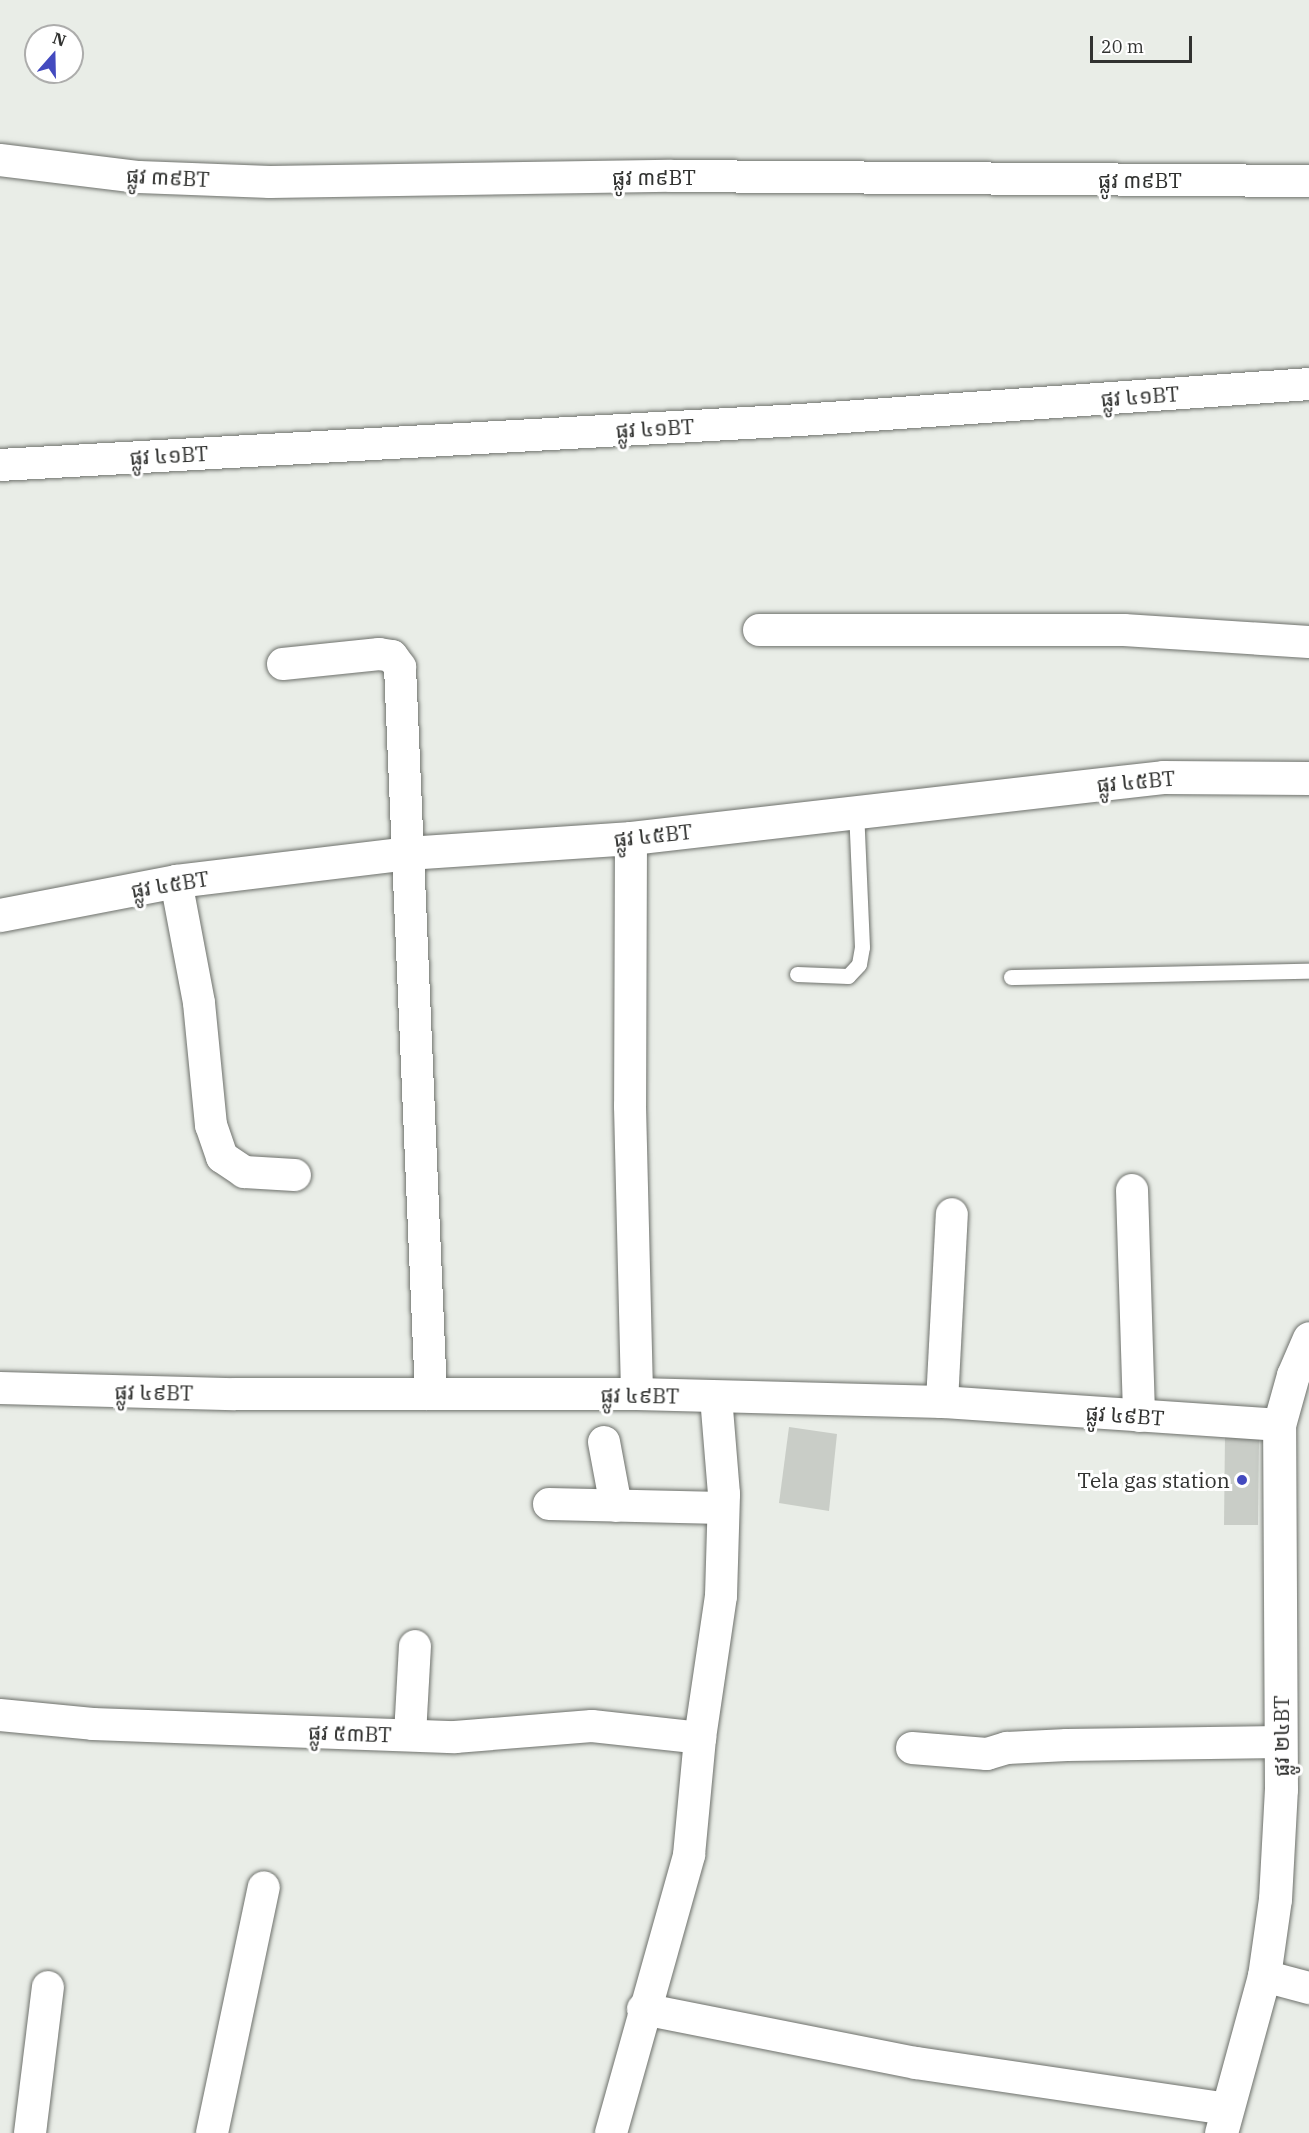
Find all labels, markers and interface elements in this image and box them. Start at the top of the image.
north arrow [24,24,84,84]
scale bar [1093,24,1195,62]
text: N [50,27,69,51]
text: 20 m [1101,35,1144,58]
street label: ផ្លូវ ៣៩BT [125,162,211,192]
street label: ផ្លូវ ៣៩BT [612,164,696,190]
street label: ផ្លូវ ៣៩BT [1098,167,1182,193]
street label: ផ្លូវ ៤១BT [1100,381,1180,411]
street label: ផ្លូវ ៤១BT [615,413,695,443]
street label: ផ្លូវ ៤១BT [129,440,209,470]
street label: ផ្លូវ ៤៥BT [1096,765,1176,797]
street label: ផ្លូវ ៤៥BT [612,818,694,852]
street label: ផ្លូវ ៤៥BT [129,865,211,903]
street label: ផ្លូវ ៤៩BT [114,1379,194,1405]
street label: ផ្លូវ ៤៩BT [600,1382,680,1408]
street label: ផ្លូវ ៤៩BT [1085,1400,1165,1430]
place label: Tela gas station [1077,1467,1230,1493]
marker: Tela gas station [1235,1473,1249,1487]
street label: ផ្លូវ ២៤BT [1268,1695,1294,1777]
street label: ផ្លូវ ៥៣BT [308,1719,392,1747]

